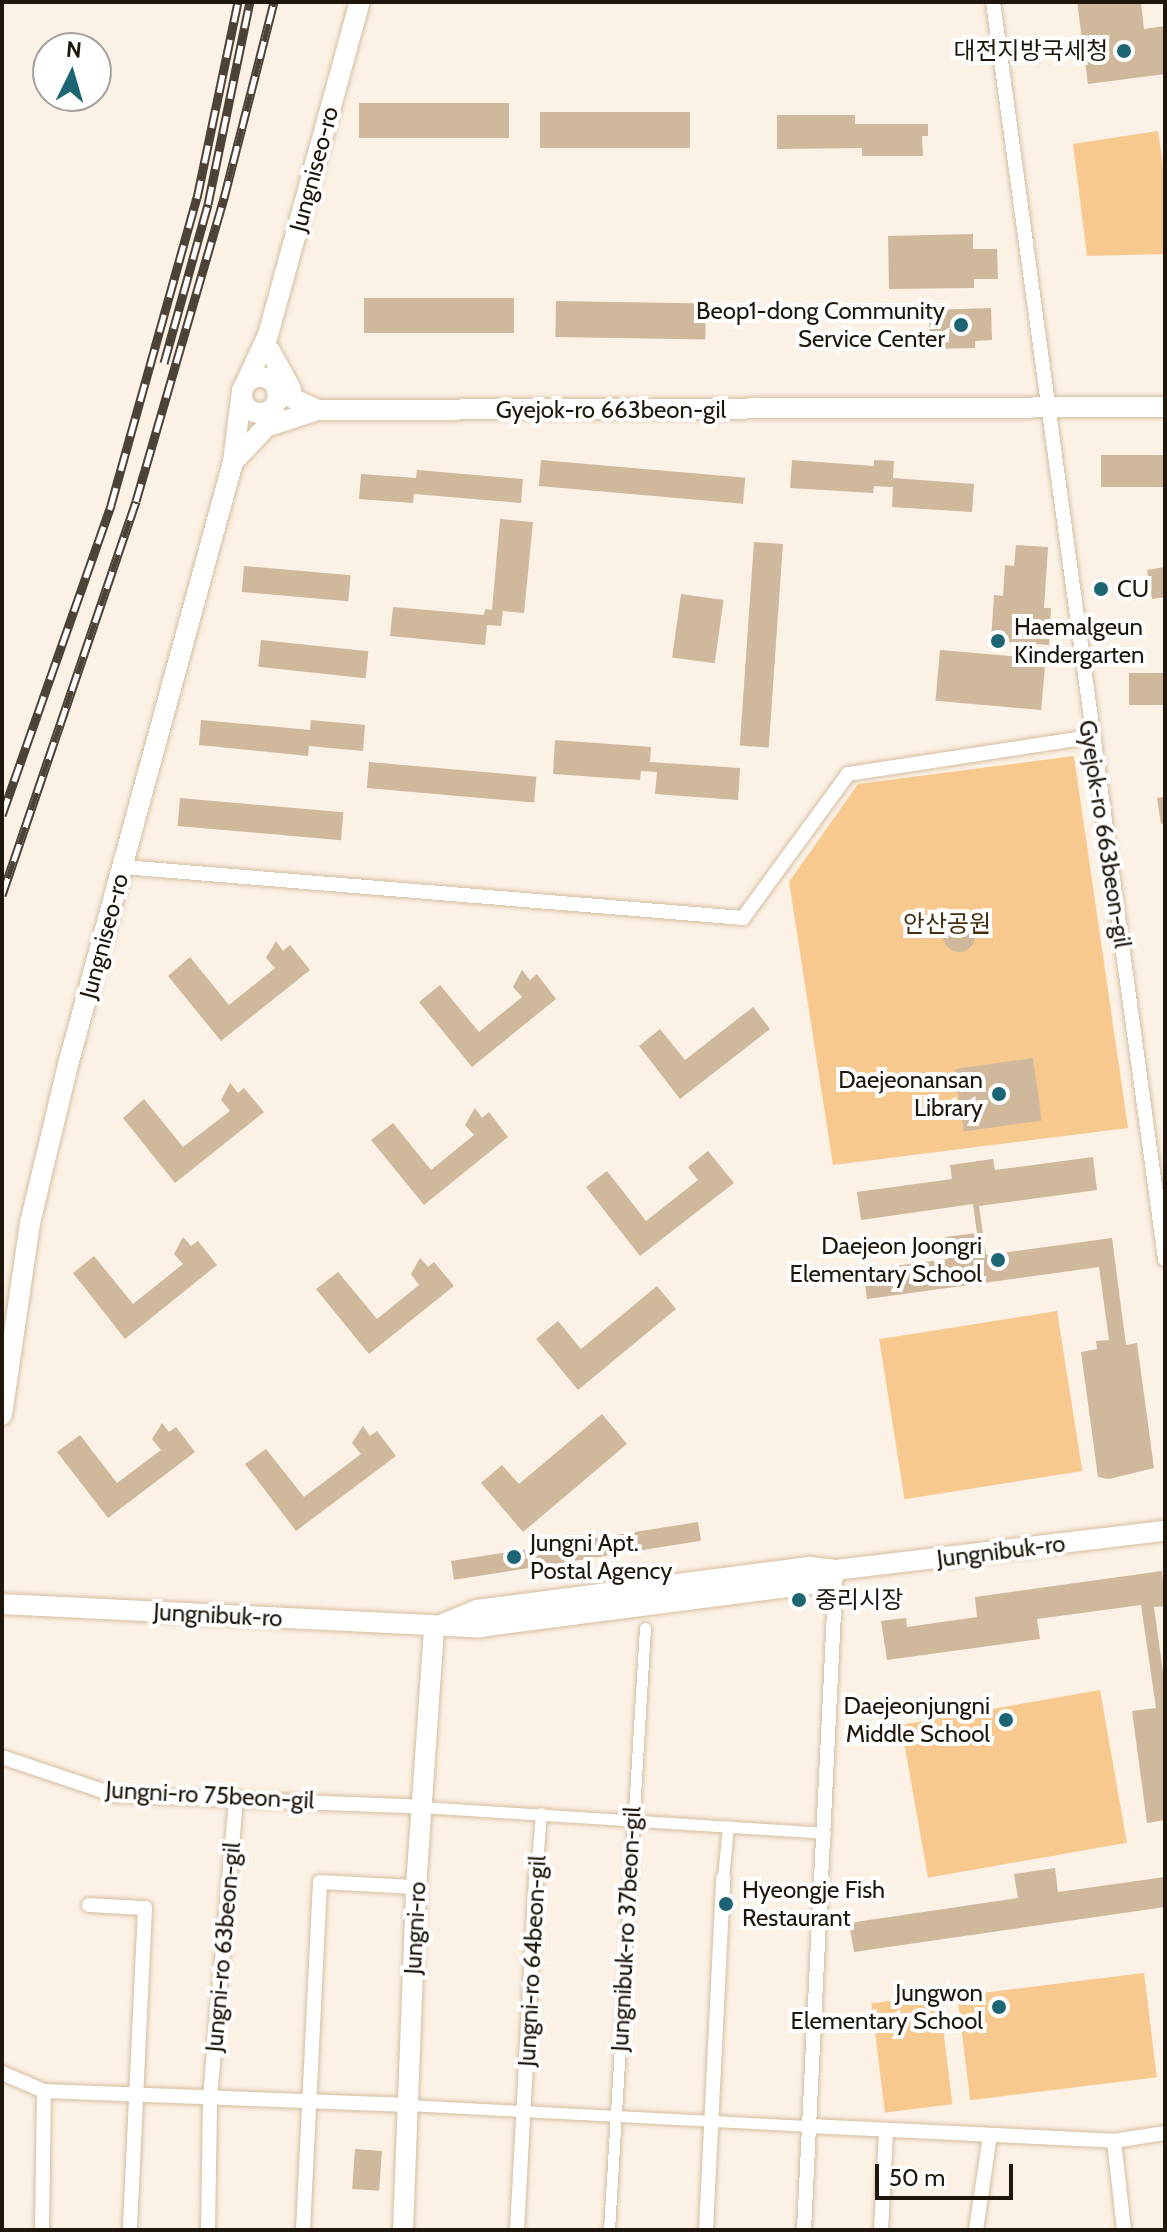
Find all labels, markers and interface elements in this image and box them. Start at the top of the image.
north arrow [32,32,112,112]
text: N [65,35,83,64]
place label: 대전지방국세청 [953,37,1108,65]
marker: 대전지방국세청 [1115,42,1133,60]
street label: Jungniseo-ro [283,103,345,235]
place label: Beop1-dong Community Service Center [696,297,945,353]
marker: Beop1-dong Community Service Center [952,316,970,334]
street label: Gyejok-ro 663beon-gil [496,396,726,424]
place label: CU [1117,575,1149,603]
marker: CU [1092,580,1110,598]
place label: Haemalgeun Kindergarten [1014,613,1144,669]
marker: Haemalgeun Kindergarten [989,632,1007,650]
street label: Gyejok-ro 663beon-gil [1073,718,1137,950]
street label: Jungniseo-ro [73,870,135,1002]
park label: 안산공원 [903,910,991,938]
place label: Daejeonansan Library [838,1066,983,1122]
marker: Daejeonansan Library [990,1085,1008,1103]
place label: Daejeon Joongri Elementary School [790,1232,982,1288]
marker: Daejeon Joongri Elementary School [989,1251,1007,1269]
place label: Jungni Apt. Postal Agency [530,1529,672,1585]
street label: Jungnibuk-ro [935,1529,1067,1573]
marker: Jungni Apt. Postal Agency [505,1548,523,1566]
place label: 중리시장 [815,1586,903,1614]
marker: 중리시장 [790,1591,808,1609]
street label: Jungnibuk-ro [153,1597,283,1633]
place label: Daejeonjungni Middle School [843,1692,990,1748]
marker: Daejeonjungni Middle School [997,1711,1015,1729]
street label: Jungni-ro 75beon-gil [105,1775,315,1815]
street label: Jungnibuk-ro 37beon-gil [605,1806,647,2052]
street label: Jungni-ro 63beon-gil [199,1841,247,2053]
street label: Jungni-ro 64beon-gil [512,1855,552,2067]
place label: Hyeongje Fish Restaurant [742,1876,885,1932]
street label: Jungni-ro [398,1881,432,1975]
marker: Hyeongje Fish Restaurant [717,1895,735,1913]
place label: Jungwon Elementary School [791,1979,983,2035]
marker: Jungwon Elementary School [990,1998,1008,2016]
scale bar [879,2148,1017,2198]
text: 50 m [889,2163,945,2192]

